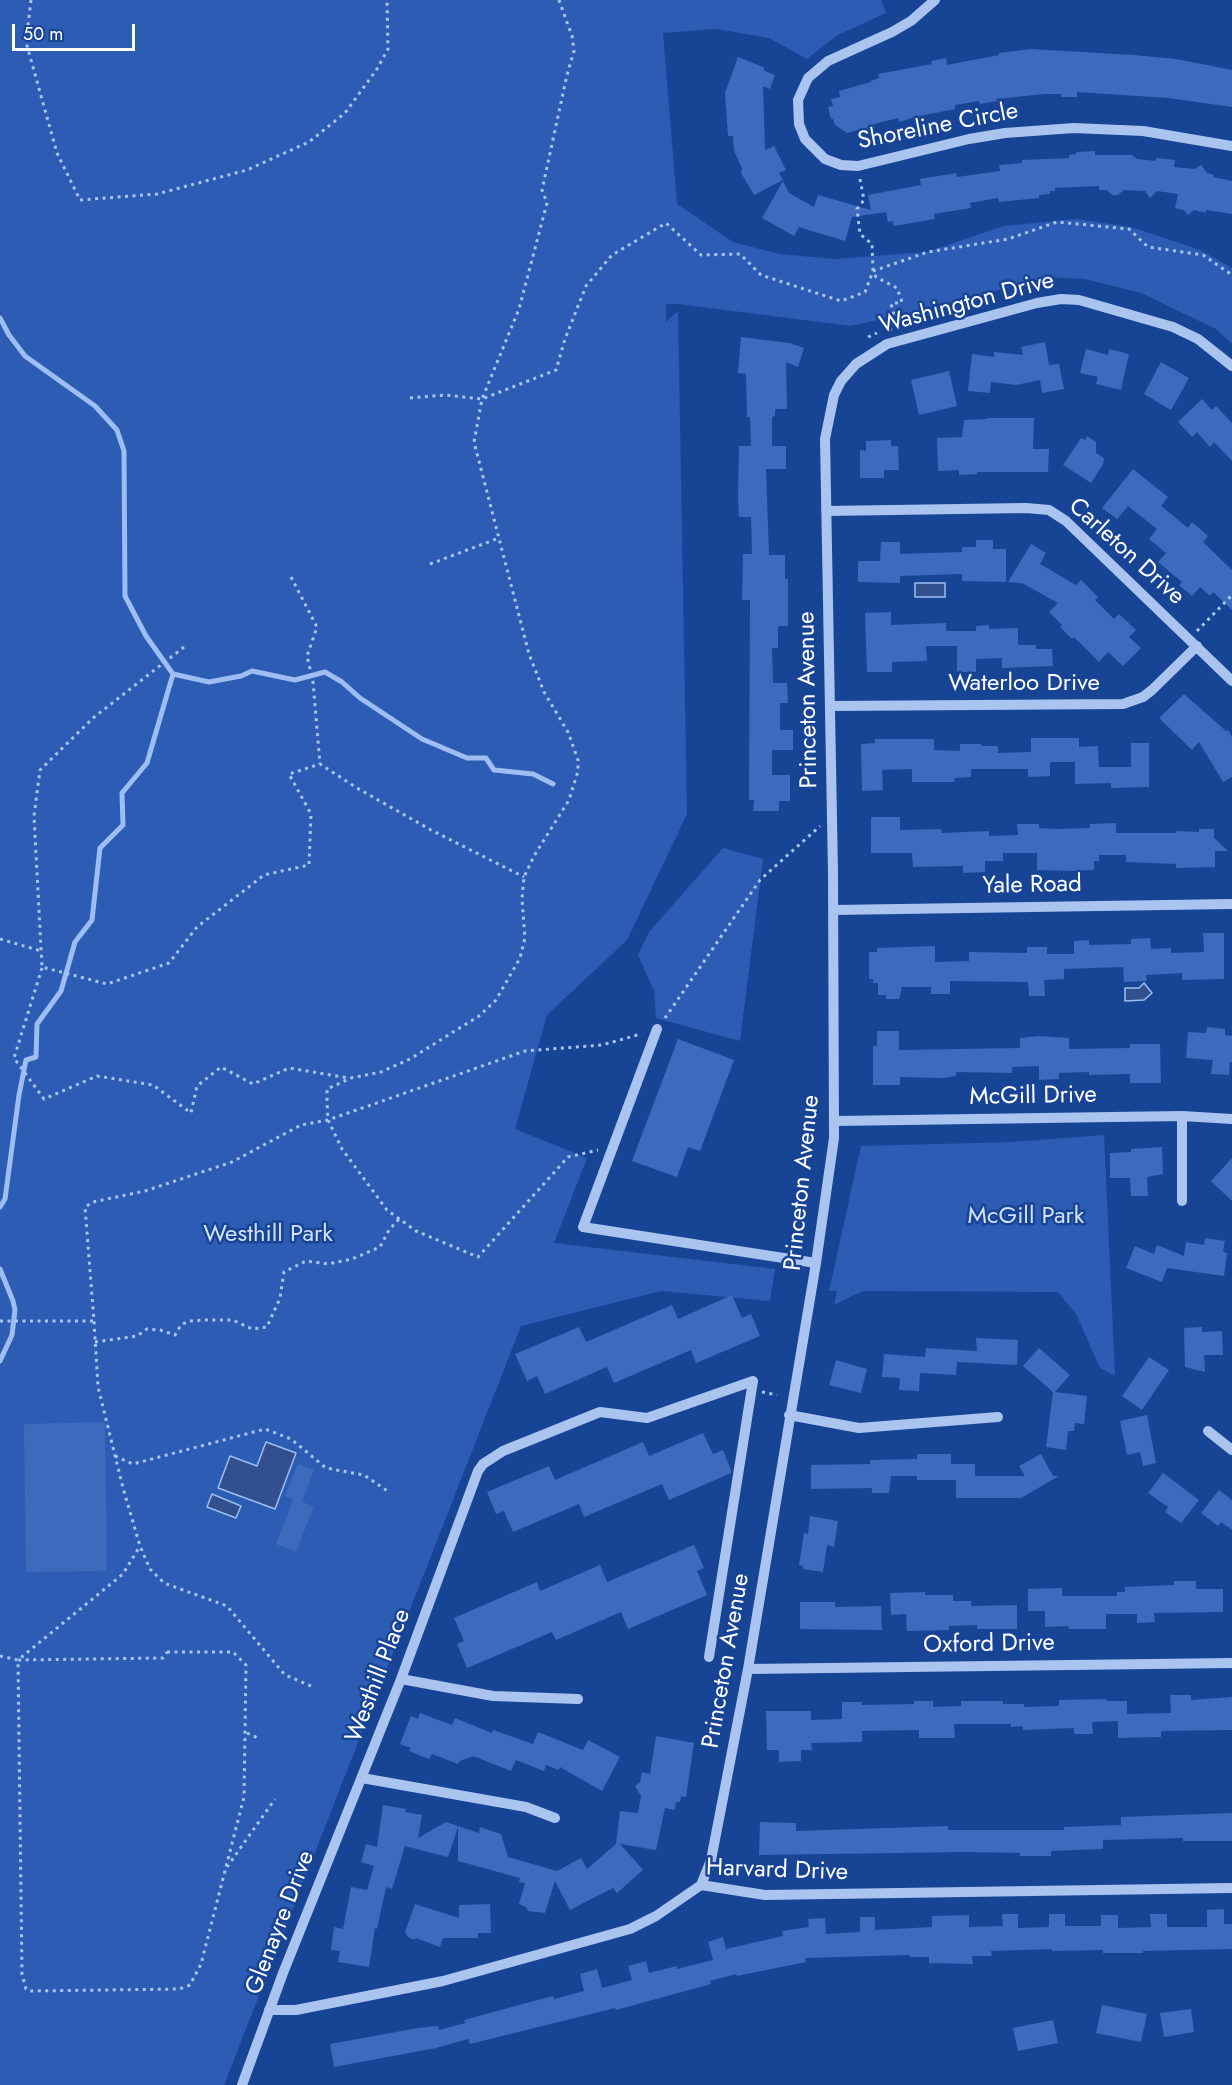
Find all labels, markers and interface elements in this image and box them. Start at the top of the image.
scale bar [15,12,138,50]
text: 50 m [23,21,63,47]
street label: Shoreline Circle [855,97,1021,157]
street label: Washington Drive [876,267,1058,341]
street label: Carleton Drive [1062,492,1190,612]
street label: Princeton Avenue [793,611,825,789]
street label: Waterloo Drive [948,670,1100,698]
street label: Yale Road [982,871,1082,901]
street label: McGill Drive [969,1081,1097,1113]
street label: Princeton Avenue [779,1093,827,1273]
park label: McGill Park [968,1203,1084,1231]
park label: Westhill Park [203,1221,333,1249]
street label: Princeton Avenue [697,1571,757,1751]
street label: Westhill Place [340,1605,418,1747]
street label: Oxford Drive [923,1629,1055,1661]
street label: Glenayre Drive [240,1847,322,1999]
street label: Harvard Drive [705,1854,849,1888]

